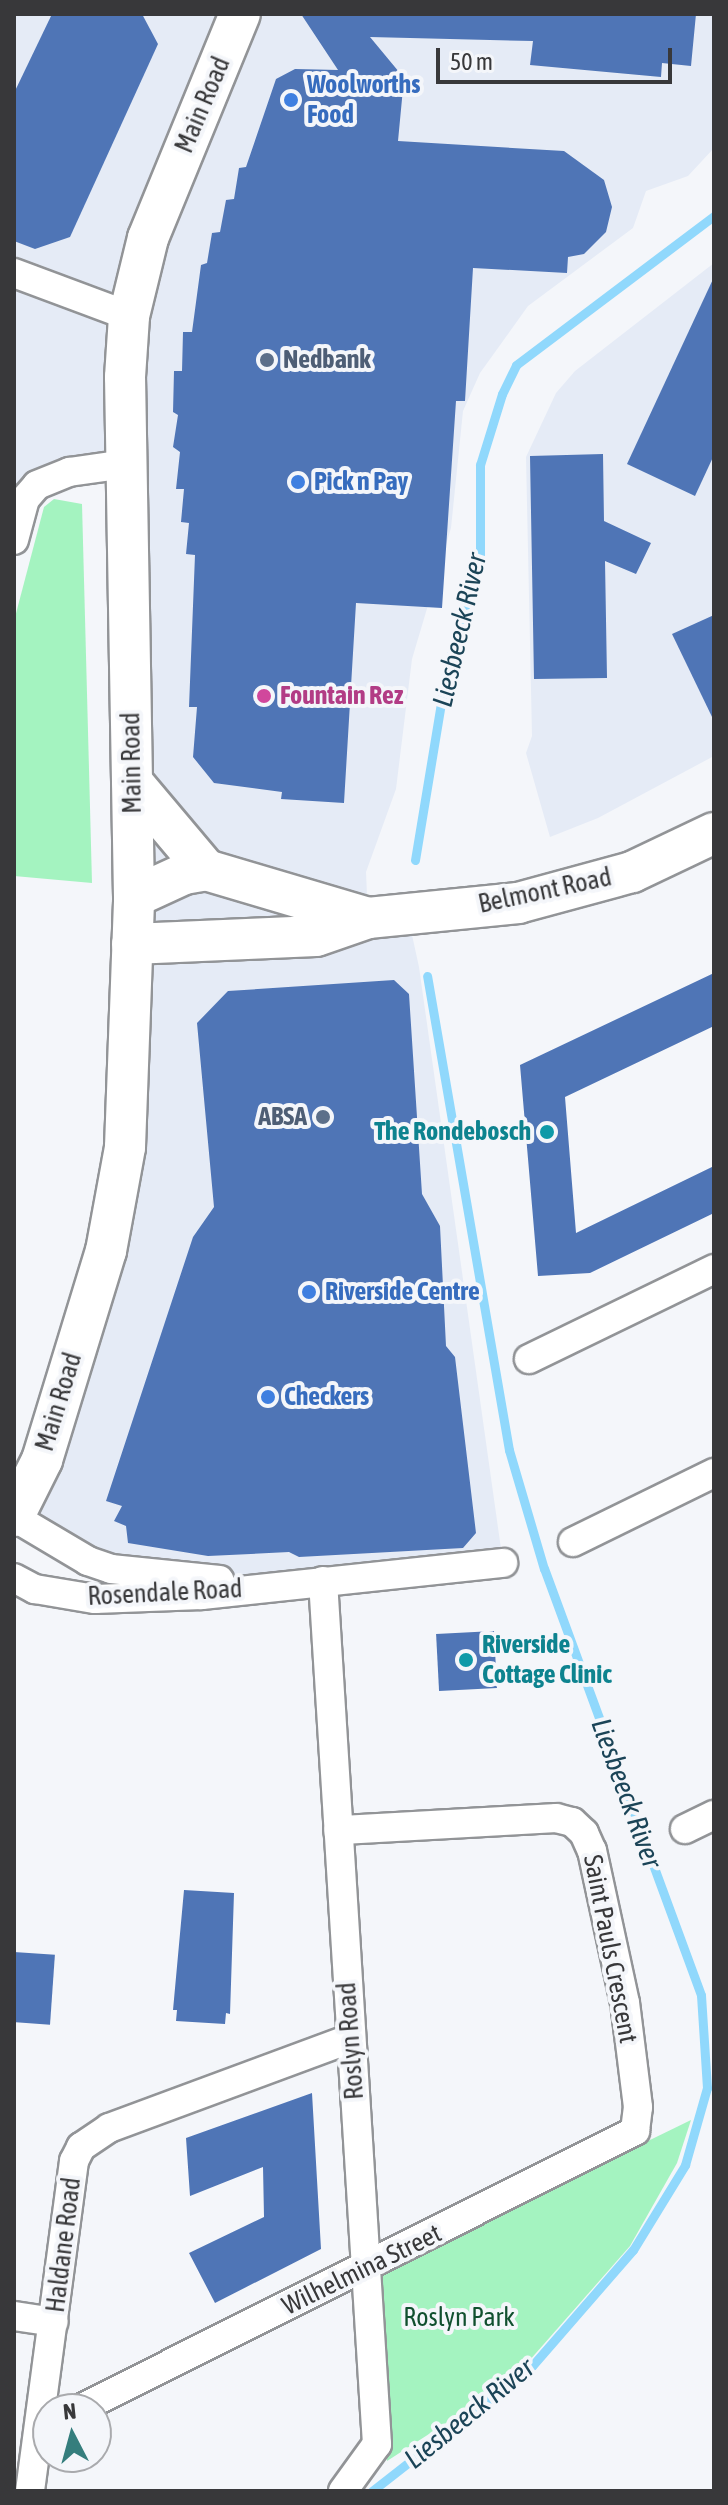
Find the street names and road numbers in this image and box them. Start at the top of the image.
street label: Main Road [169,52,237,158]
street label: Main Road [116,712,148,814]
street label: Belmont Road [476,862,614,920]
street label: Main Road [29,1349,89,1455]
street label: Rosendale Road [87,1573,243,1613]
street label: Saint Pauls Crescent [576,1852,644,2046]
street label: Roslyn Road [331,1981,371,2101]
street label: Haldane Road [40,2176,88,2314]
street label: Wilhelmina Street [277,2218,447,2322]

